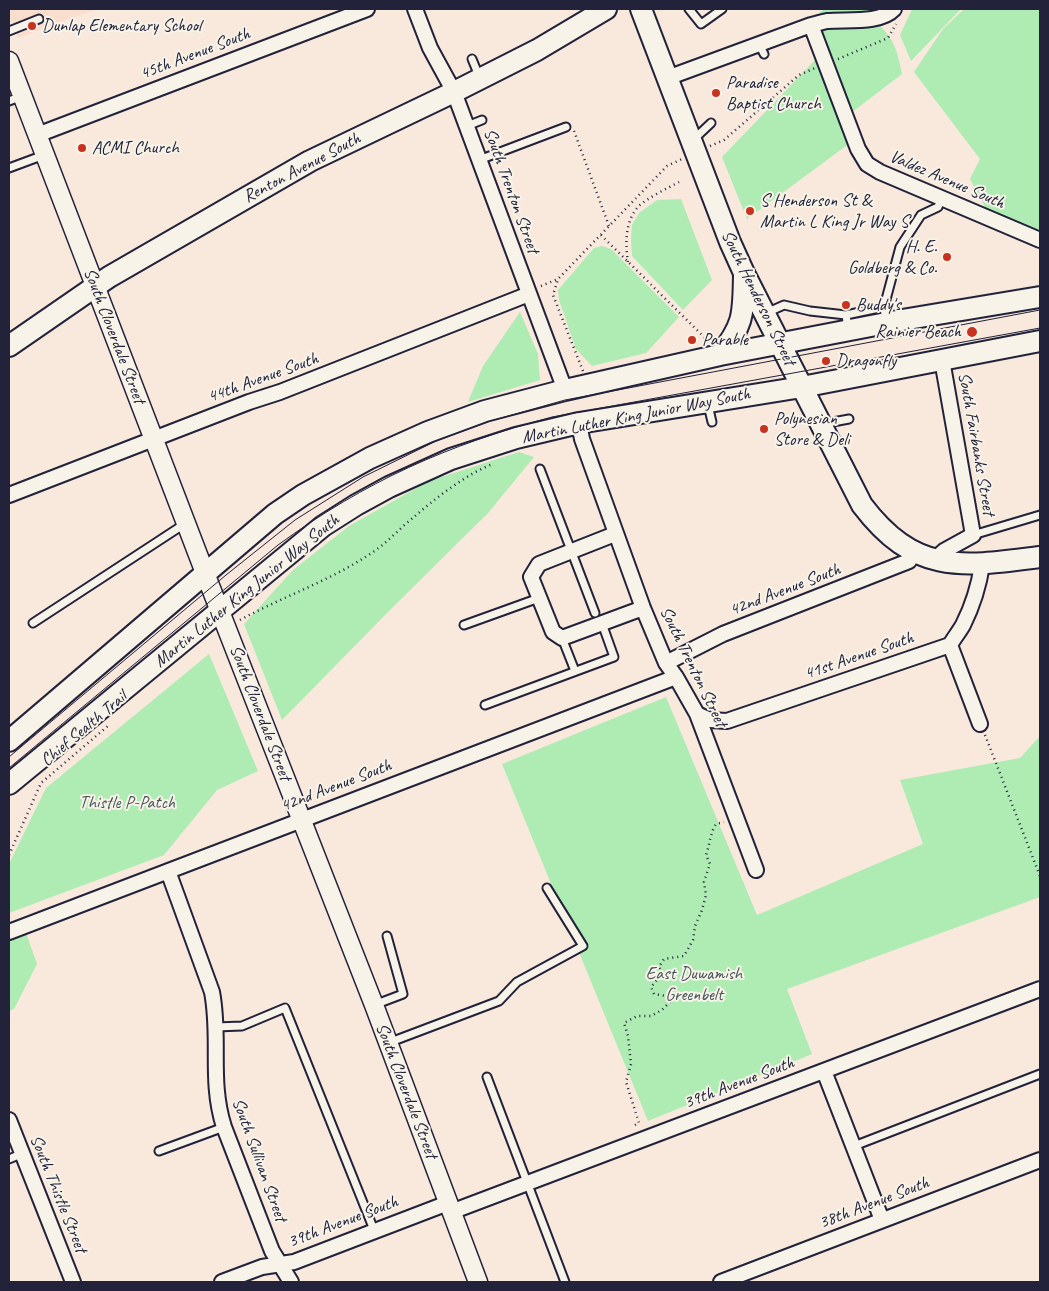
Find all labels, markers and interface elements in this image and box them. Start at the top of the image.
place label: Dunlap Elementary School [42,15,201,37]
marker: Dunlap Elementary School [26,20,38,32]
street label: 45th Avenue South [137,23,253,85]
place label: Paradise Baptist Church [726,72,821,115]
marker: Paradise Baptist Church [710,87,722,99]
street label: South Trenton Street [478,126,544,256]
street label: Renton Avenue South [240,128,364,208]
place label: ACMI Church [92,137,179,159]
marker: ACMI Church [76,142,88,154]
street label: Valdez Avenue South [886,146,1008,214]
place label: S Henderson St & Martin L King Jr Way S [760,190,909,232]
marker: S Henderson St & Martin L King Jr Way S [744,205,756,217]
street label: South Henderson Street [716,227,800,369]
place label: H. E. Goldberg & Co. [848,236,937,278]
marker: H. E. Goldberg & Co. [941,251,953,263]
street label: South Cloverdale Street [78,265,150,407]
place label: Buddy's [856,294,901,316]
marker: Buddy's [840,299,852,311]
place label: Rainier Beach [875,321,961,343]
marker: Rainier Beach [965,325,979,339]
place label: Parable [702,329,748,351]
marker: Parable [686,334,698,346]
street label: 44th Avenue South [205,348,321,408]
place label: Dragonfly [836,350,896,372]
marker: Dragonfly [820,355,832,367]
street label: South Fairbanks Street [953,371,999,517]
street label: Martin Luther King Junior Way South [520,383,752,449]
place label: Polynesian Store & Deli [774,408,850,450]
marker: Polynesian Store & Deli [758,423,770,435]
street label: Martin Luther King Junior Way South [150,510,344,672]
street label: 42nd Avenue South [726,559,844,621]
street label: South Trenton Street [655,603,731,731]
street label: 41st Avenue South [802,627,916,685]
street label: South Cloverdale Street [224,642,296,784]
street label: Chief Sealth Trail [36,687,132,771]
street label: 42nd Avenue South [277,755,395,817]
park label: Thistle P-Patch [79,792,175,814]
park label: East Duwamish Greenbelt [646,963,742,1006]
street label: South Cloverdale Street [370,1020,442,1162]
street label: 39th Avenue South [681,1052,797,1114]
street label: South Sullivan Street [227,1095,291,1225]
street label: South Thistle Street [25,1132,91,1256]
street label: 38th Avenue South [816,1172,932,1234]
street label: 39th Avenue South [285,1191,401,1253]

